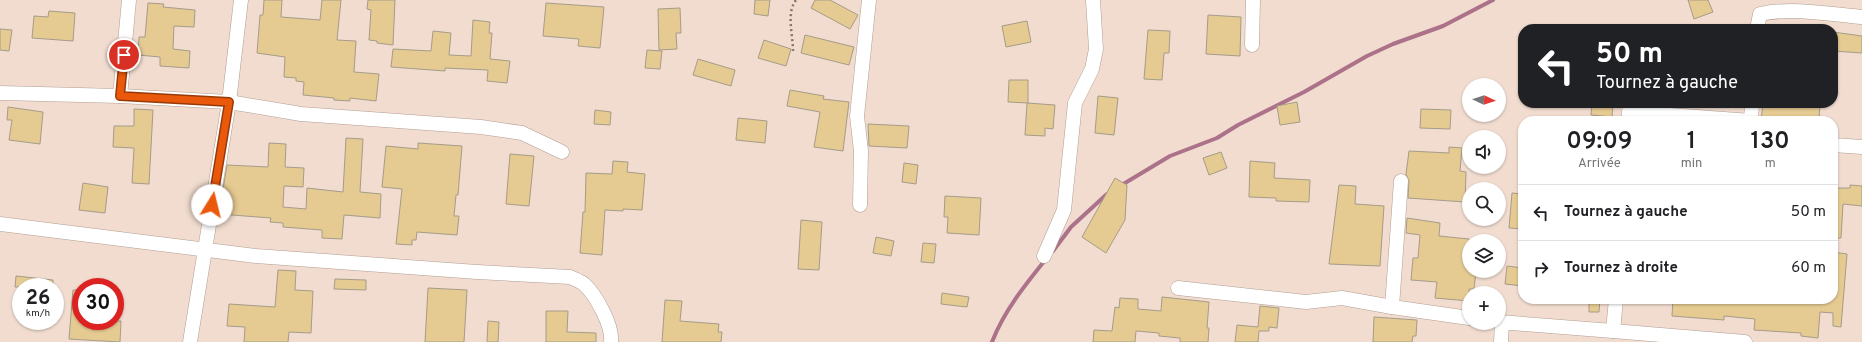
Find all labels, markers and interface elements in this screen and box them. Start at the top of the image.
text: 50 m [1596,37,1663,73]
pin [107,38,141,72]
icon: left [1530,40,1582,92]
icon: arrive [113,44,135,66]
text: Tournez à gauche [1596,72,1738,95]
north arrow [1462,78,1506,122]
map controls [1462,78,1506,330]
text: 09:09 [1566,127,1632,157]
text: 1 [1687,127,1696,157]
text: 130 [1751,127,1790,157]
button: sound [1462,130,1506,174]
text: Arrivée [1578,156,1621,172]
text: min [1681,156,1702,172]
text: m [1765,156,1776,172]
button: search [1462,182,1506,226]
position arrow [191,184,233,226]
icon: left [1530,202,1552,224]
text: Tournez à gauche [1564,203,1688,222]
text: 50 m [1791,203,1826,222]
button: layers [1462,234,1506,278]
icon: right [1530,258,1552,280]
text: Tournez à droite [1564,259,1678,278]
text: 60 m [1791,259,1826,278]
speed limit sign: 30 [72,278,124,330]
text: 26 [26,286,50,312]
button: + [1462,286,1506,330]
text: km/h [26,307,50,320]

